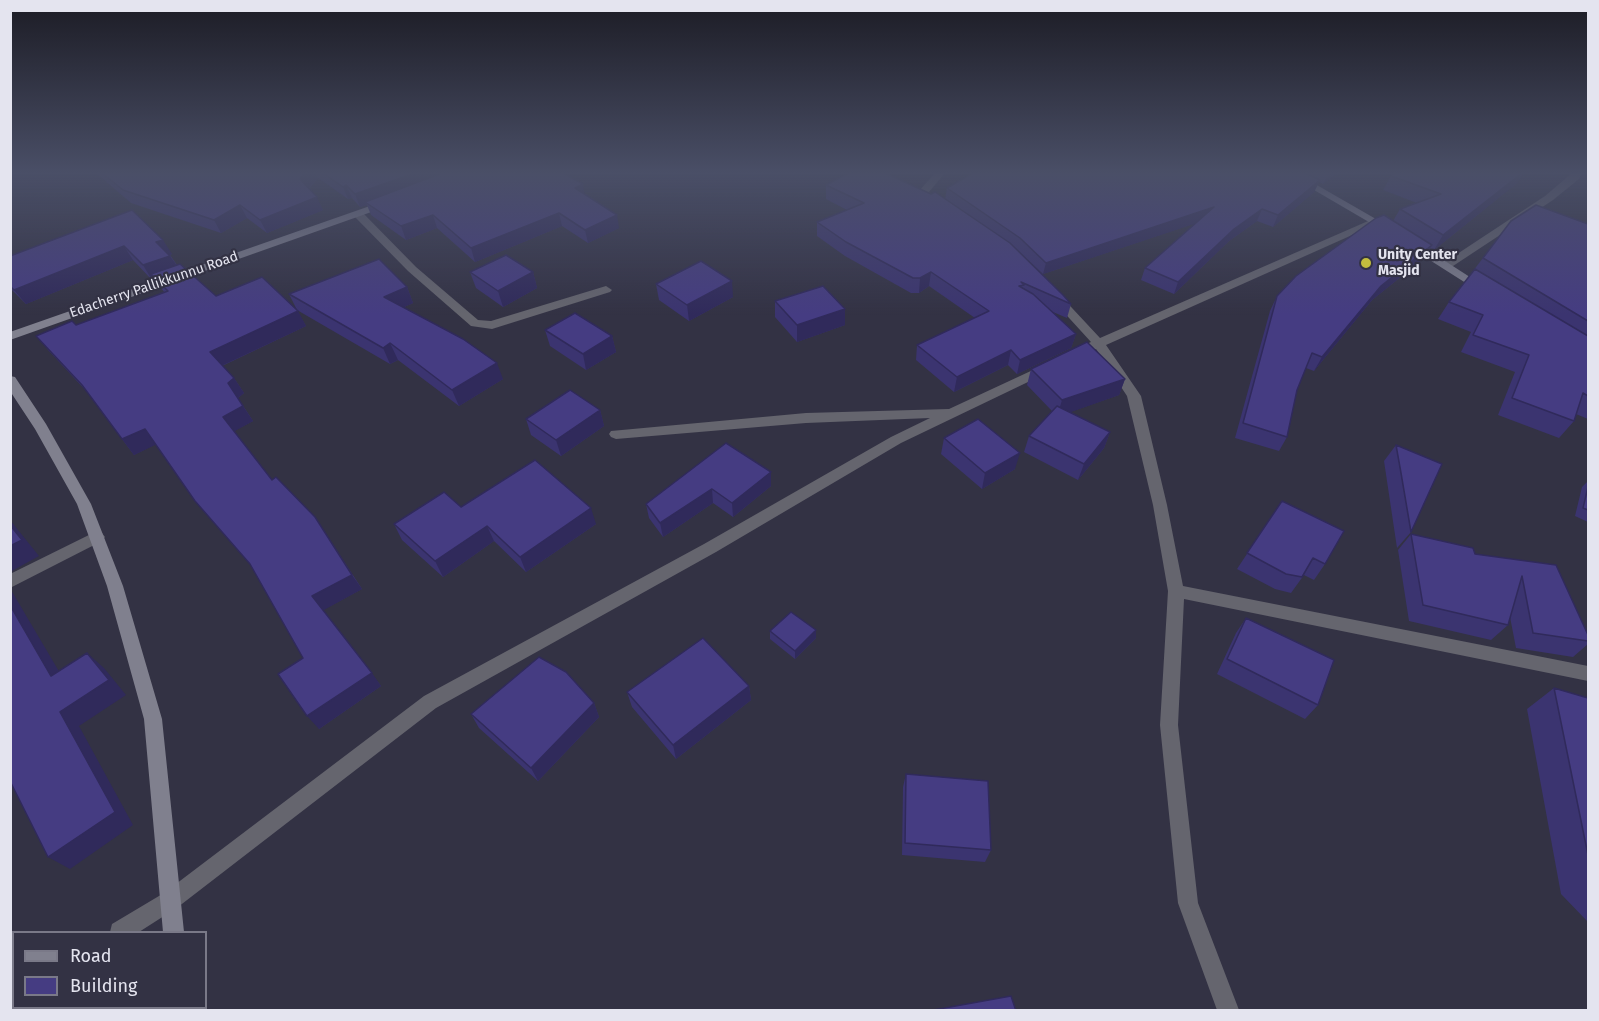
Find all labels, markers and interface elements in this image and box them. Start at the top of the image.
place label: Unity Center Masjid [1378,247,1457,280]
street label: Edacherry Pallikkunnu Road [68,248,240,322]
marker: Unity Center Masjid [1359,256,1373,270]
legend [12,931,207,1009]
text: Road [70,945,112,967]
text: Building [70,975,137,997]

